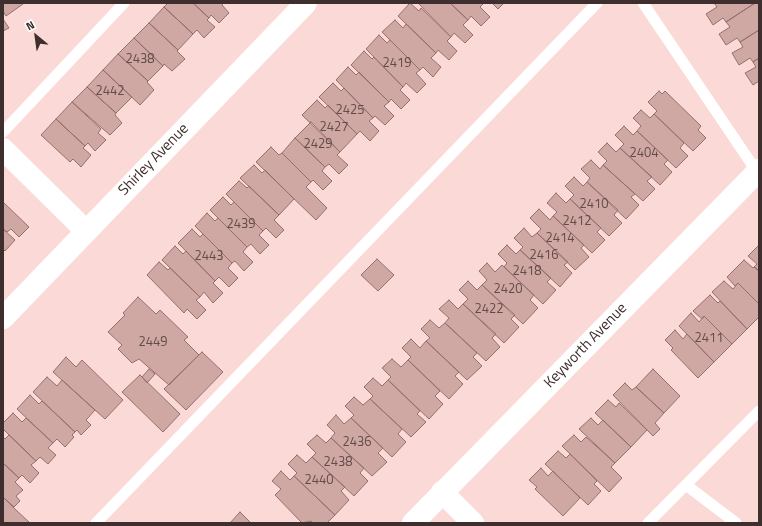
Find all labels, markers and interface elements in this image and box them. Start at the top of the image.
north arrow [16,16,56,56]
text: N [23,17,37,34]
house number: 2438 [125,52,155,68]
house number: 2419 [382,56,412,72]
house number: 2442 [95,84,125,100]
house number: 2425 [335,103,365,119]
street label: Shirley Avenue [115,120,193,200]
house number: 2427 [319,120,349,136]
house number: 2429 [303,137,333,153]
house number: 2404 [629,146,659,162]
house number: 2410 [579,197,609,213]
house number: 2412 [562,214,592,230]
house number: 2439 [226,217,256,233]
house number: 2414 [545,231,575,247]
house number: 2416 [529,248,559,264]
house number: 2443 [194,249,224,265]
house number: 2418 [512,264,542,280]
house number: 2420 [493,282,523,298]
street label: Keyworth Avenue [541,300,631,392]
house number: 2422 [474,302,504,318]
house number: 2411 [694,331,724,347]
house number: 2449 [138,335,168,351]
house number: 2436 [342,435,372,451]
house number: 2438 [323,455,353,471]
house number: 2440 [304,473,334,489]

